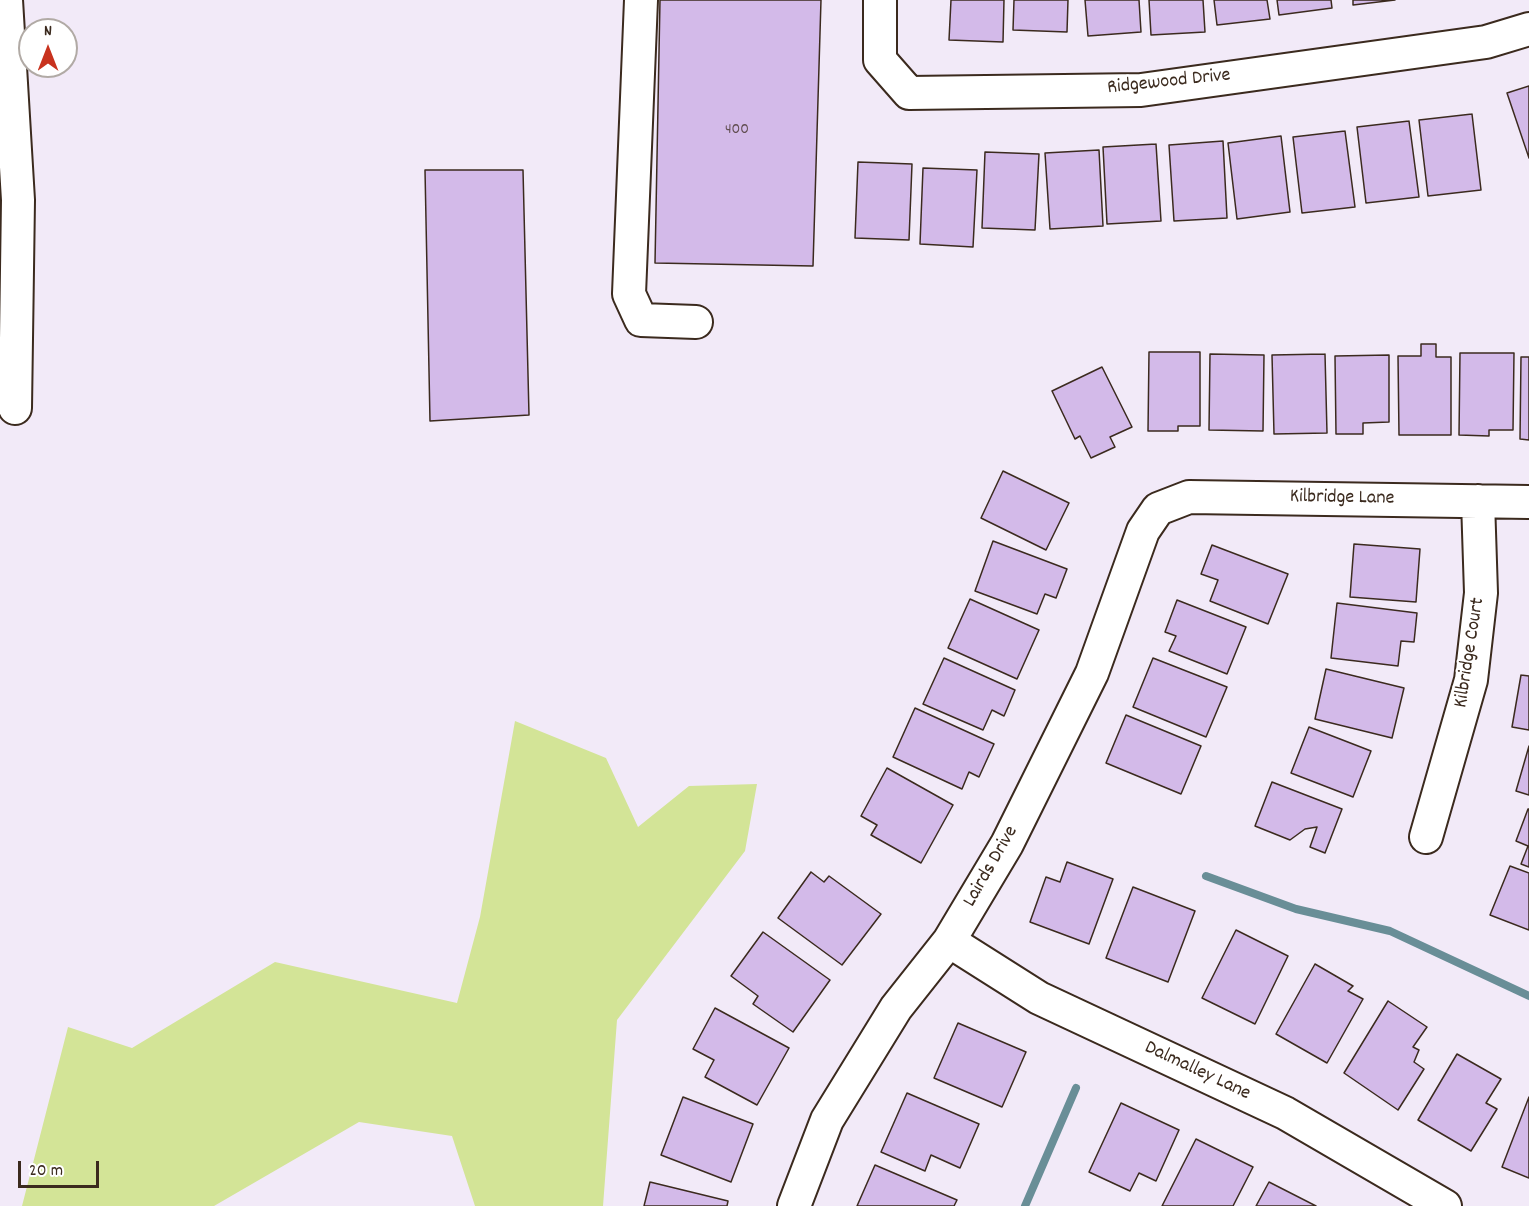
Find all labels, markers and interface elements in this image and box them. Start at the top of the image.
north arrow [18,18,78,78]
text: N [44,20,52,43]
street label: Ridgewood Drive [1106,65,1232,101]
house number: 400 [725,121,749,141]
street label: Kilbridge Lane [1290,486,1394,512]
street label: Kilbridge Court [1450,596,1492,710]
street label: Lairds Drive [959,822,1025,912]
street label: Dalmalley Lane [1140,1037,1254,1107]
scale bar [21,1149,102,1187]
text: 20 m [29,1159,63,1184]

